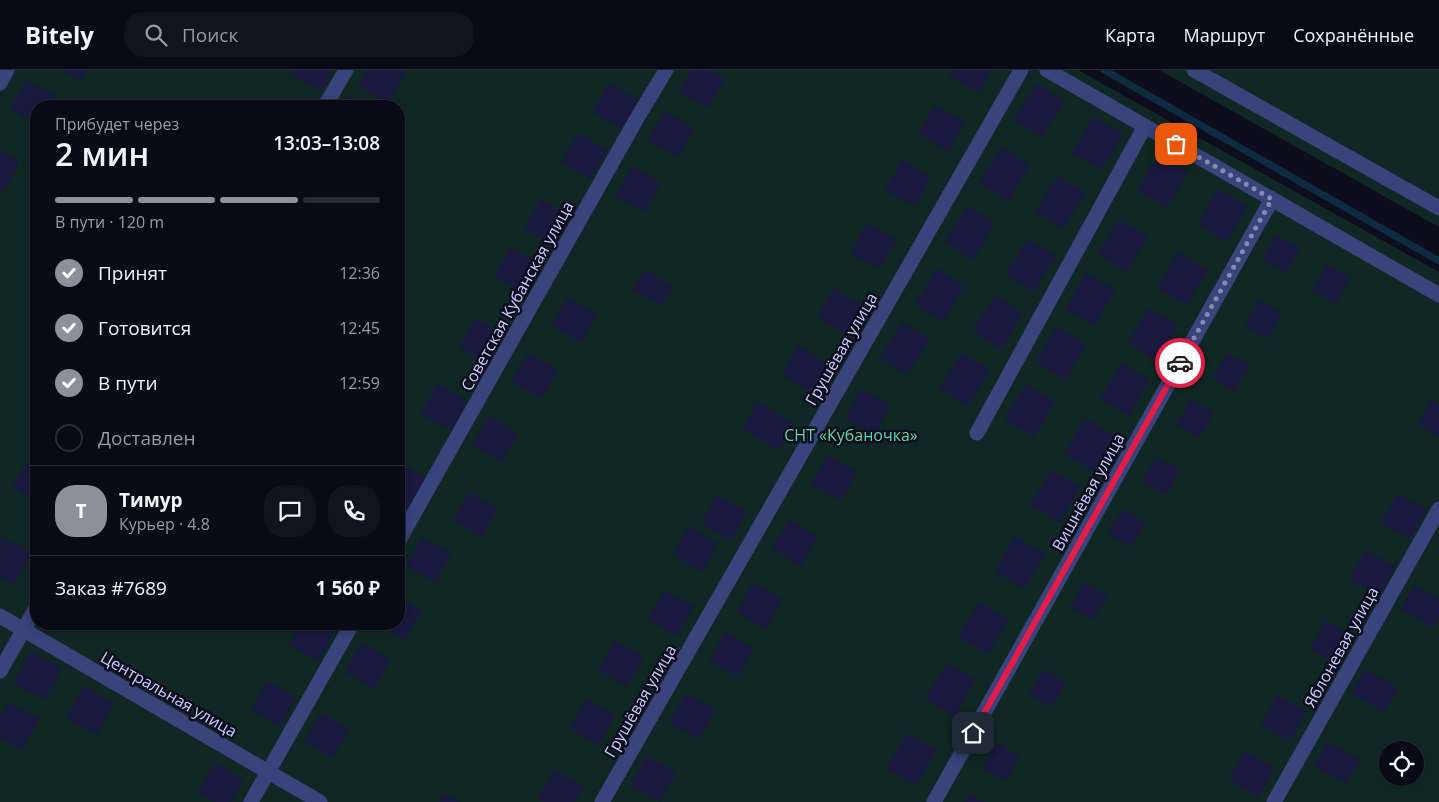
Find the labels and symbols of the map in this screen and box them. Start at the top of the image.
pin [1155,123,1197,165]
street label: Советская Кубанская улица [456,197,578,395]
street label: Грушёвая улица [800,289,882,409]
courier [1155,338,1205,388]
park label: СНТ «Кубаночка» [784,424,918,446]
street label: Вишнёвая улица [1047,429,1129,555]
street label: Яблоневая улица [1299,583,1383,711]
street label: Грушёвая улица [599,641,681,761]
street label: Центральная улица [97,646,241,742]
pin [952,712,994,754]

